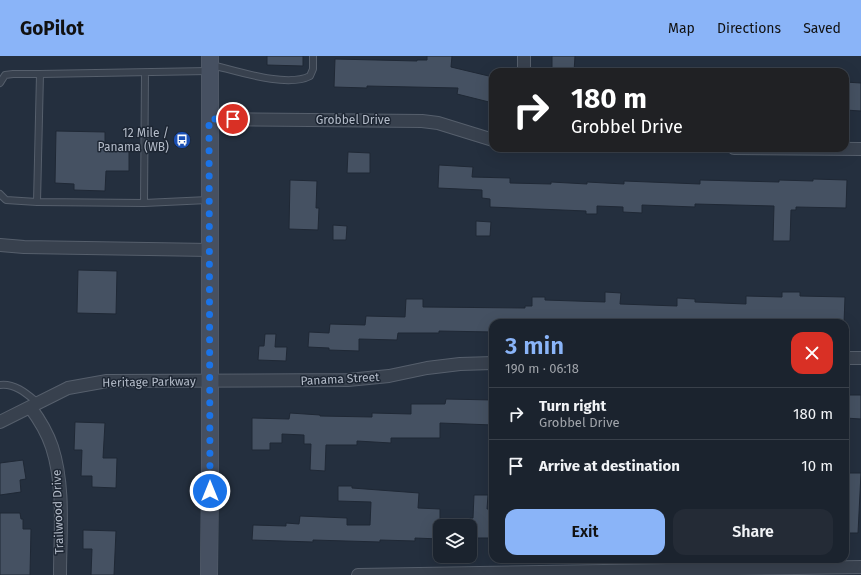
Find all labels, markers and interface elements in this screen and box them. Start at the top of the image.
text: GoPilot [20,17,84,40]
text: Map [668,20,695,37]
text: Directions [717,20,781,37]
text: Saved [803,20,841,37]
text: 180 m [571,82,647,115]
icon: right [505,84,557,136]
pin [216,102,250,136]
icon: arrive [222,108,244,130]
street label: Grobbel Drive [316,113,390,127]
text: Grobbel Drive [571,116,683,138]
place label: 12 Mile / Panama (WB) [98,126,169,154]
bus stop icon: 12 Mile / Panama (WB) [172,130,192,150]
text: 3 min [505,332,564,360]
button: close [791,332,833,374]
text: 190 m · 06:18 [505,361,579,376]
street label: Panama Street [300,370,380,388]
street label: Heritage Parkway [102,374,196,390]
text: Turn right [539,397,606,415]
icon: right [505,403,527,425]
text: 180 m [793,405,833,423]
text: Grobbel Drive [539,415,620,430]
icon: arrive [505,455,527,477]
text: Arrive at destination [539,457,680,475]
text: 10 m [801,457,833,475]
street label: Trailwood Drive [50,469,66,555]
position arrow [189,470,231,512]
button: Exit [505,509,665,555]
button: Share [673,509,833,555]
map controls [433,519,477,563]
button: layers [433,519,477,563]

